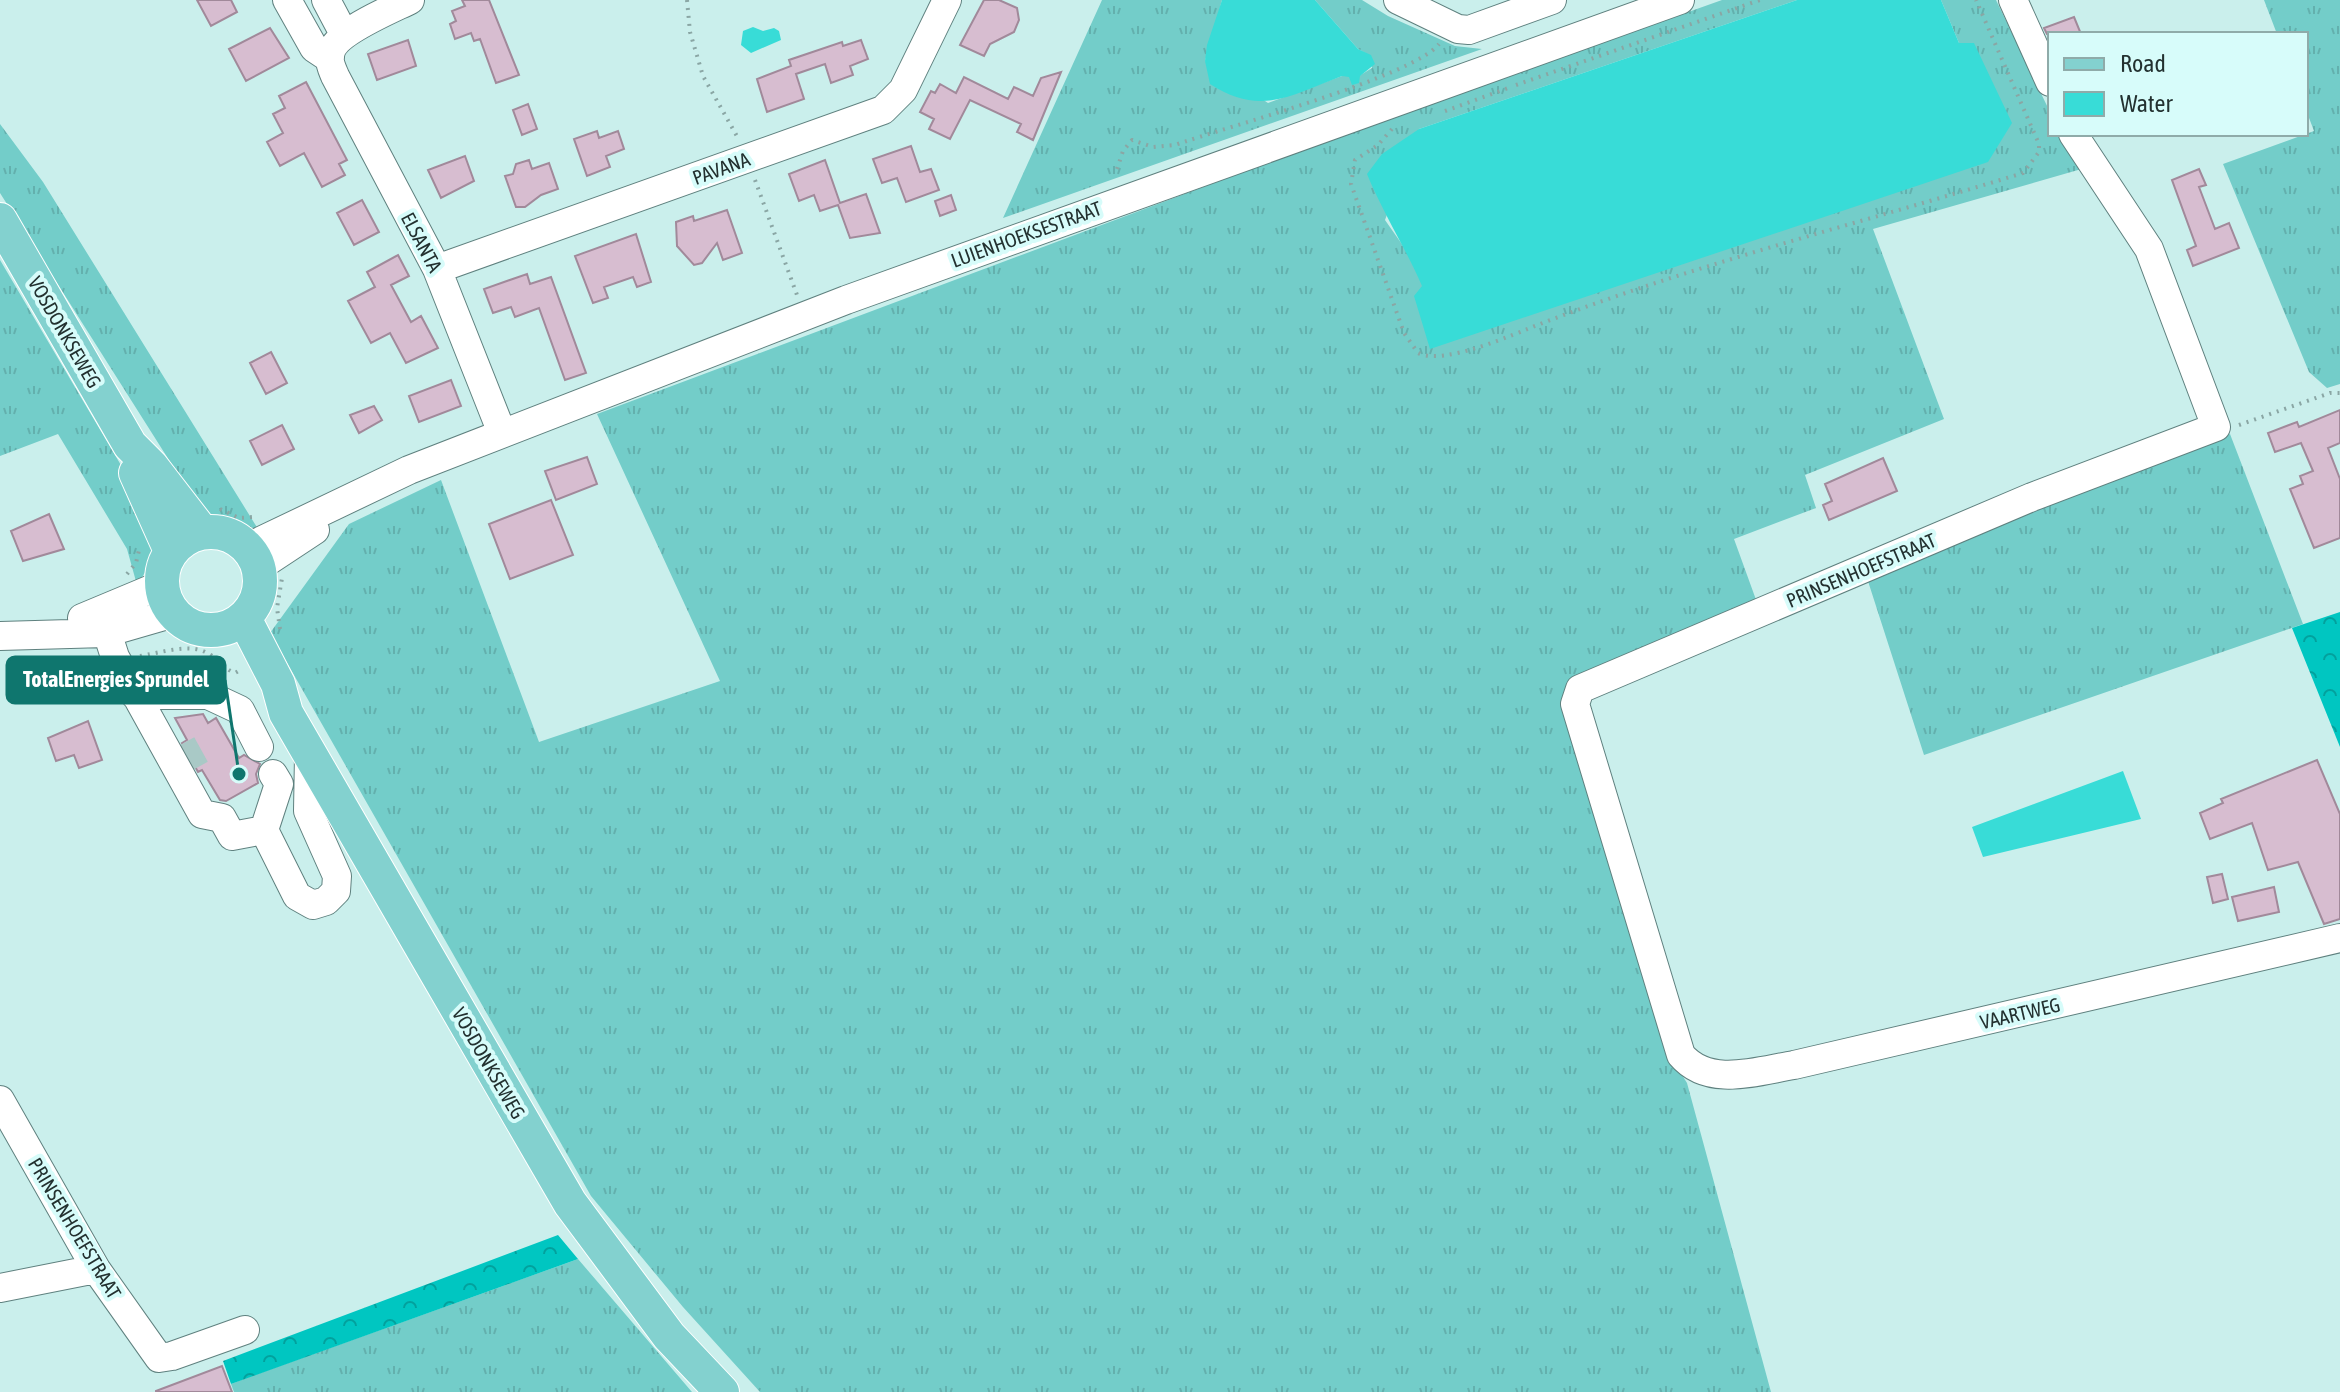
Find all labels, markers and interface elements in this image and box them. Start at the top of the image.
legend [2048,32,2308,136]
text: Road [2120,50,2166,77]
text: Water [2120,90,2173,117]
street label: PAVANA [689,147,753,189]
street label: LUIENHOEKSESTRAAT [948,196,1104,272]
street label: ELSANTA [397,208,447,276]
street label: VOSDONKSEWEG [24,272,106,392]
street label: PRINSENHOEFSTRAAT [1783,528,1939,612]
callout: TotalEnergies Sprundel [7,657,225,703]
text: TotalEnergies Sprundel [23,666,210,692]
street label: VAARTWEG [1978,993,2062,1033]
street label: VOSDONKSEWEG [448,1003,530,1123]
street label: PRINSENHOEFSTRAAT [24,1153,126,1303]

